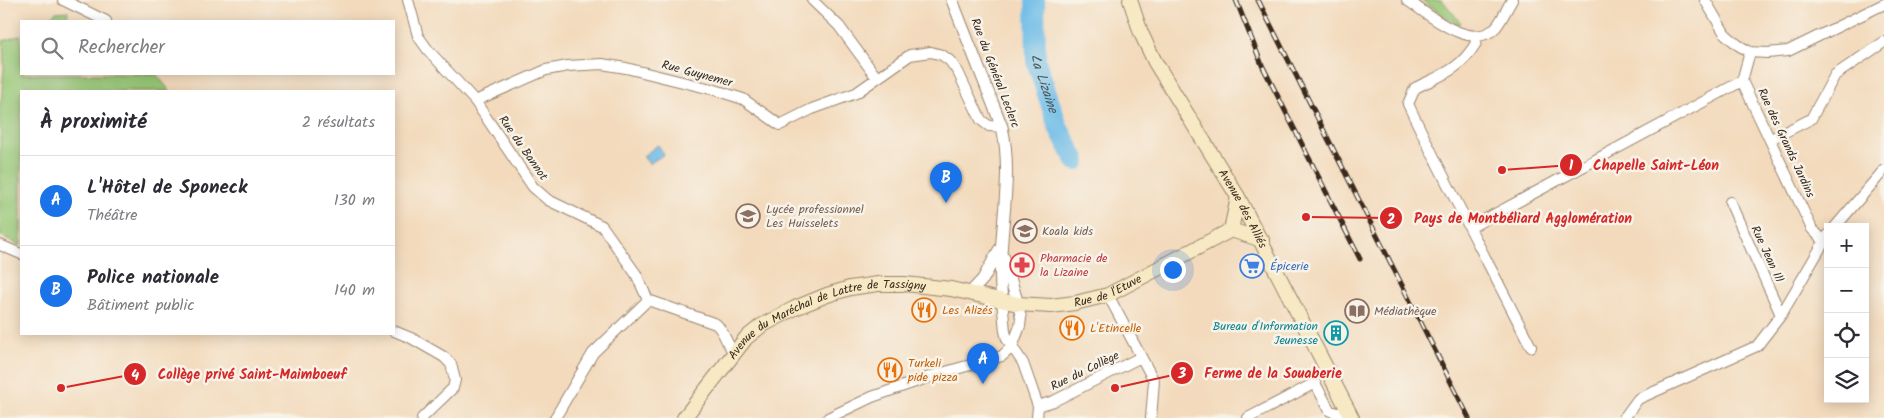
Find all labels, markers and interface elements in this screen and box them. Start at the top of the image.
street label: Rue du Général Leclerc [965,15,1025,131]
search box [20,20,395,75]
text: Rechercher [78,33,165,63]
icon: search [38,34,66,62]
water label: La Lizaine [1025,54,1064,118]
street label: Rue Guynemer [660,55,735,93]
street label: Rue des Grands Jardins [1752,85,1820,201]
text: À proximité [40,106,147,139]
text: 2 résultats [302,110,375,135]
street label: Rue du Bannot [494,112,553,185]
callout: Chapelle Saint-Léon [1558,150,1729,179]
text: 1 [1569,154,1574,178]
text: Chapelle Saint-Léon [1593,155,1719,177]
pin: B [930,162,962,203]
street label: Avenue des Alliés [1213,165,1272,252]
text: L'Hôtel de Sponeck [87,173,247,203]
text: A [51,188,61,213]
text: 130 m [334,188,375,213]
place label: Lycée professionnel Les Huisselets [766,200,864,233]
text: Théâtre [87,203,137,228]
school or university icon: Lycée professionnel Les Huisselets [735,203,761,229]
callout: Pays de Montbéliard Agglomération [1378,204,1642,233]
text: 2 [1387,208,1396,232]
text: Pays de Montbéliard Agglomération [1414,208,1632,230]
school or university icon: Koala kids [1012,218,1038,244]
place label: Koala kids [1042,222,1093,241]
street label: Rue Jean Ill [1746,223,1788,285]
map controls [1824,223,1869,403]
button: + [1824,223,1869,268]
place label: Pharmacie de la Lizaine [1040,249,1108,282]
pharmacy icon: Pharmacie de la Lizaine [1009,252,1035,278]
supermarket icon: Épicerie [1239,253,1265,279]
your location [1160,257,1186,283]
place label: Épicerie [1270,257,1309,276]
text: Police nationale [87,263,219,293]
button: − [1824,268,1869,313]
street label: Rue de l'Etuve [1072,269,1146,312]
street label: Avenue du Maréchal de Lattre de Tassigny [723,274,927,364]
text: B [51,278,61,303]
text: 140 m [334,278,375,303]
text: Bâtiment public [87,293,194,318]
restaurant icon: Les Alizés [911,297,937,323]
library icon: Médiathèque [1344,298,1370,324]
place label: Les Alizés [942,301,993,320]
place label: Médiathèque [1374,302,1437,321]
button: locate [1824,313,1869,358]
restaurant icon: L'Etincelle [1059,315,1085,341]
place label: Bureau d'Information Jeunesse [1213,317,1319,350]
place label: L'Etincelle [1090,319,1142,338]
building icon: Bureau d'Information Jeunesse [1323,320,1349,346]
pin: A [967,343,999,384]
street label: Rue du Collège [1047,346,1123,396]
place label: Turkeli pide pizza [907,354,958,387]
restaurant icon: Turkeli pide pizza [877,357,903,383]
button: layers [1824,358,1869,403]
callout: Ferme de la Souaberie [1170,359,1352,388]
callout: Collège privé Saint-Maimboeuf [122,360,356,389]
text: 3 [1177,362,1186,386]
text: Ferme de la Souaberie [1204,363,1342,385]
text: 4 [131,364,139,388]
text: Collège privé Saint-Maimboeuf [158,364,348,386]

